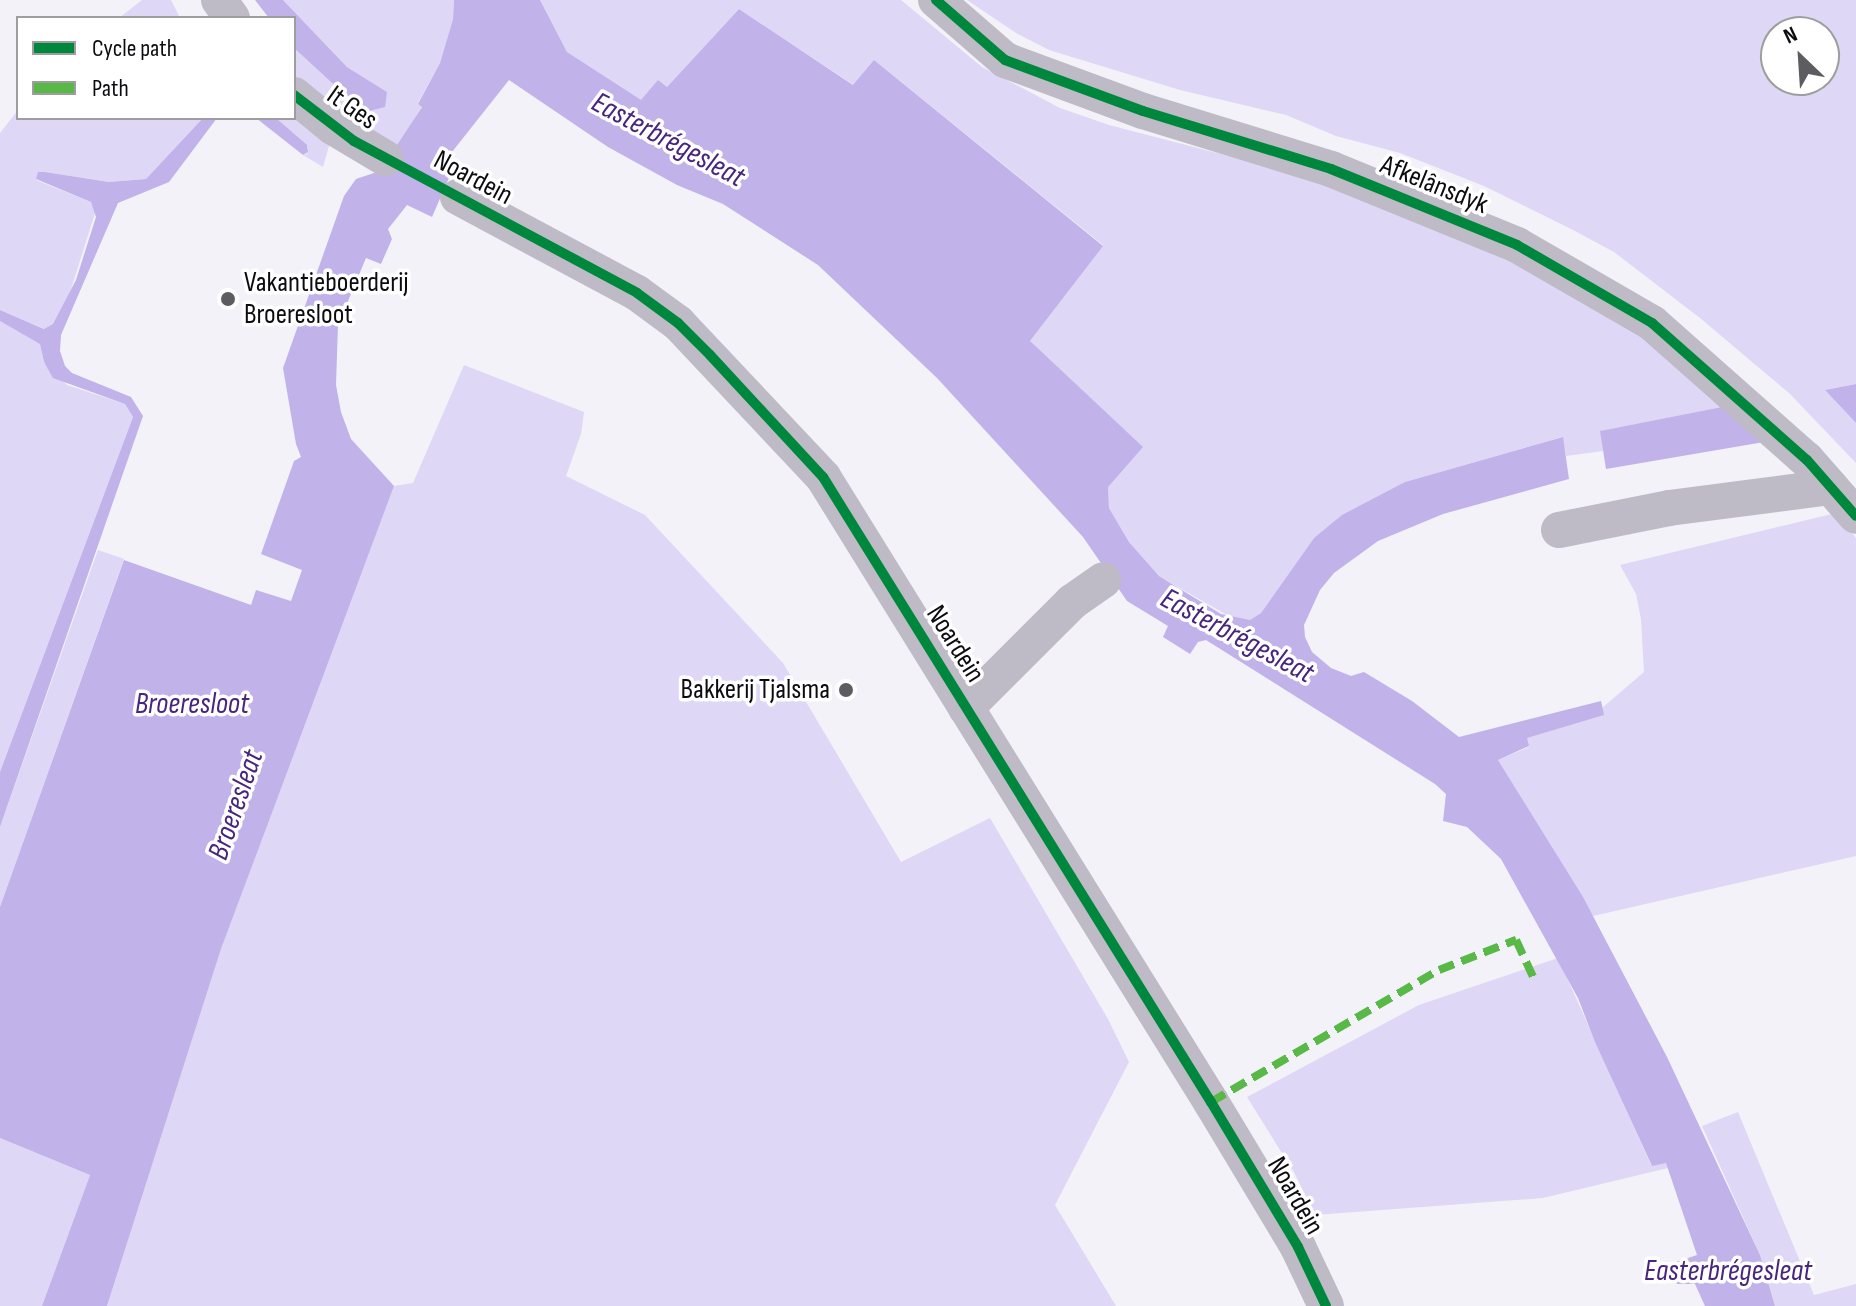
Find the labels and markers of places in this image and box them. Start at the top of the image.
place label: Vakantieboerderij Broeresloot [244,266,408,332]
marker: Vakantieboerderij Broeresloot [219,290,237,308]
place label: Bakkerij Tjalsma [681,673,830,707]
marker: Bakkerij Tjalsma [837,681,855,699]

